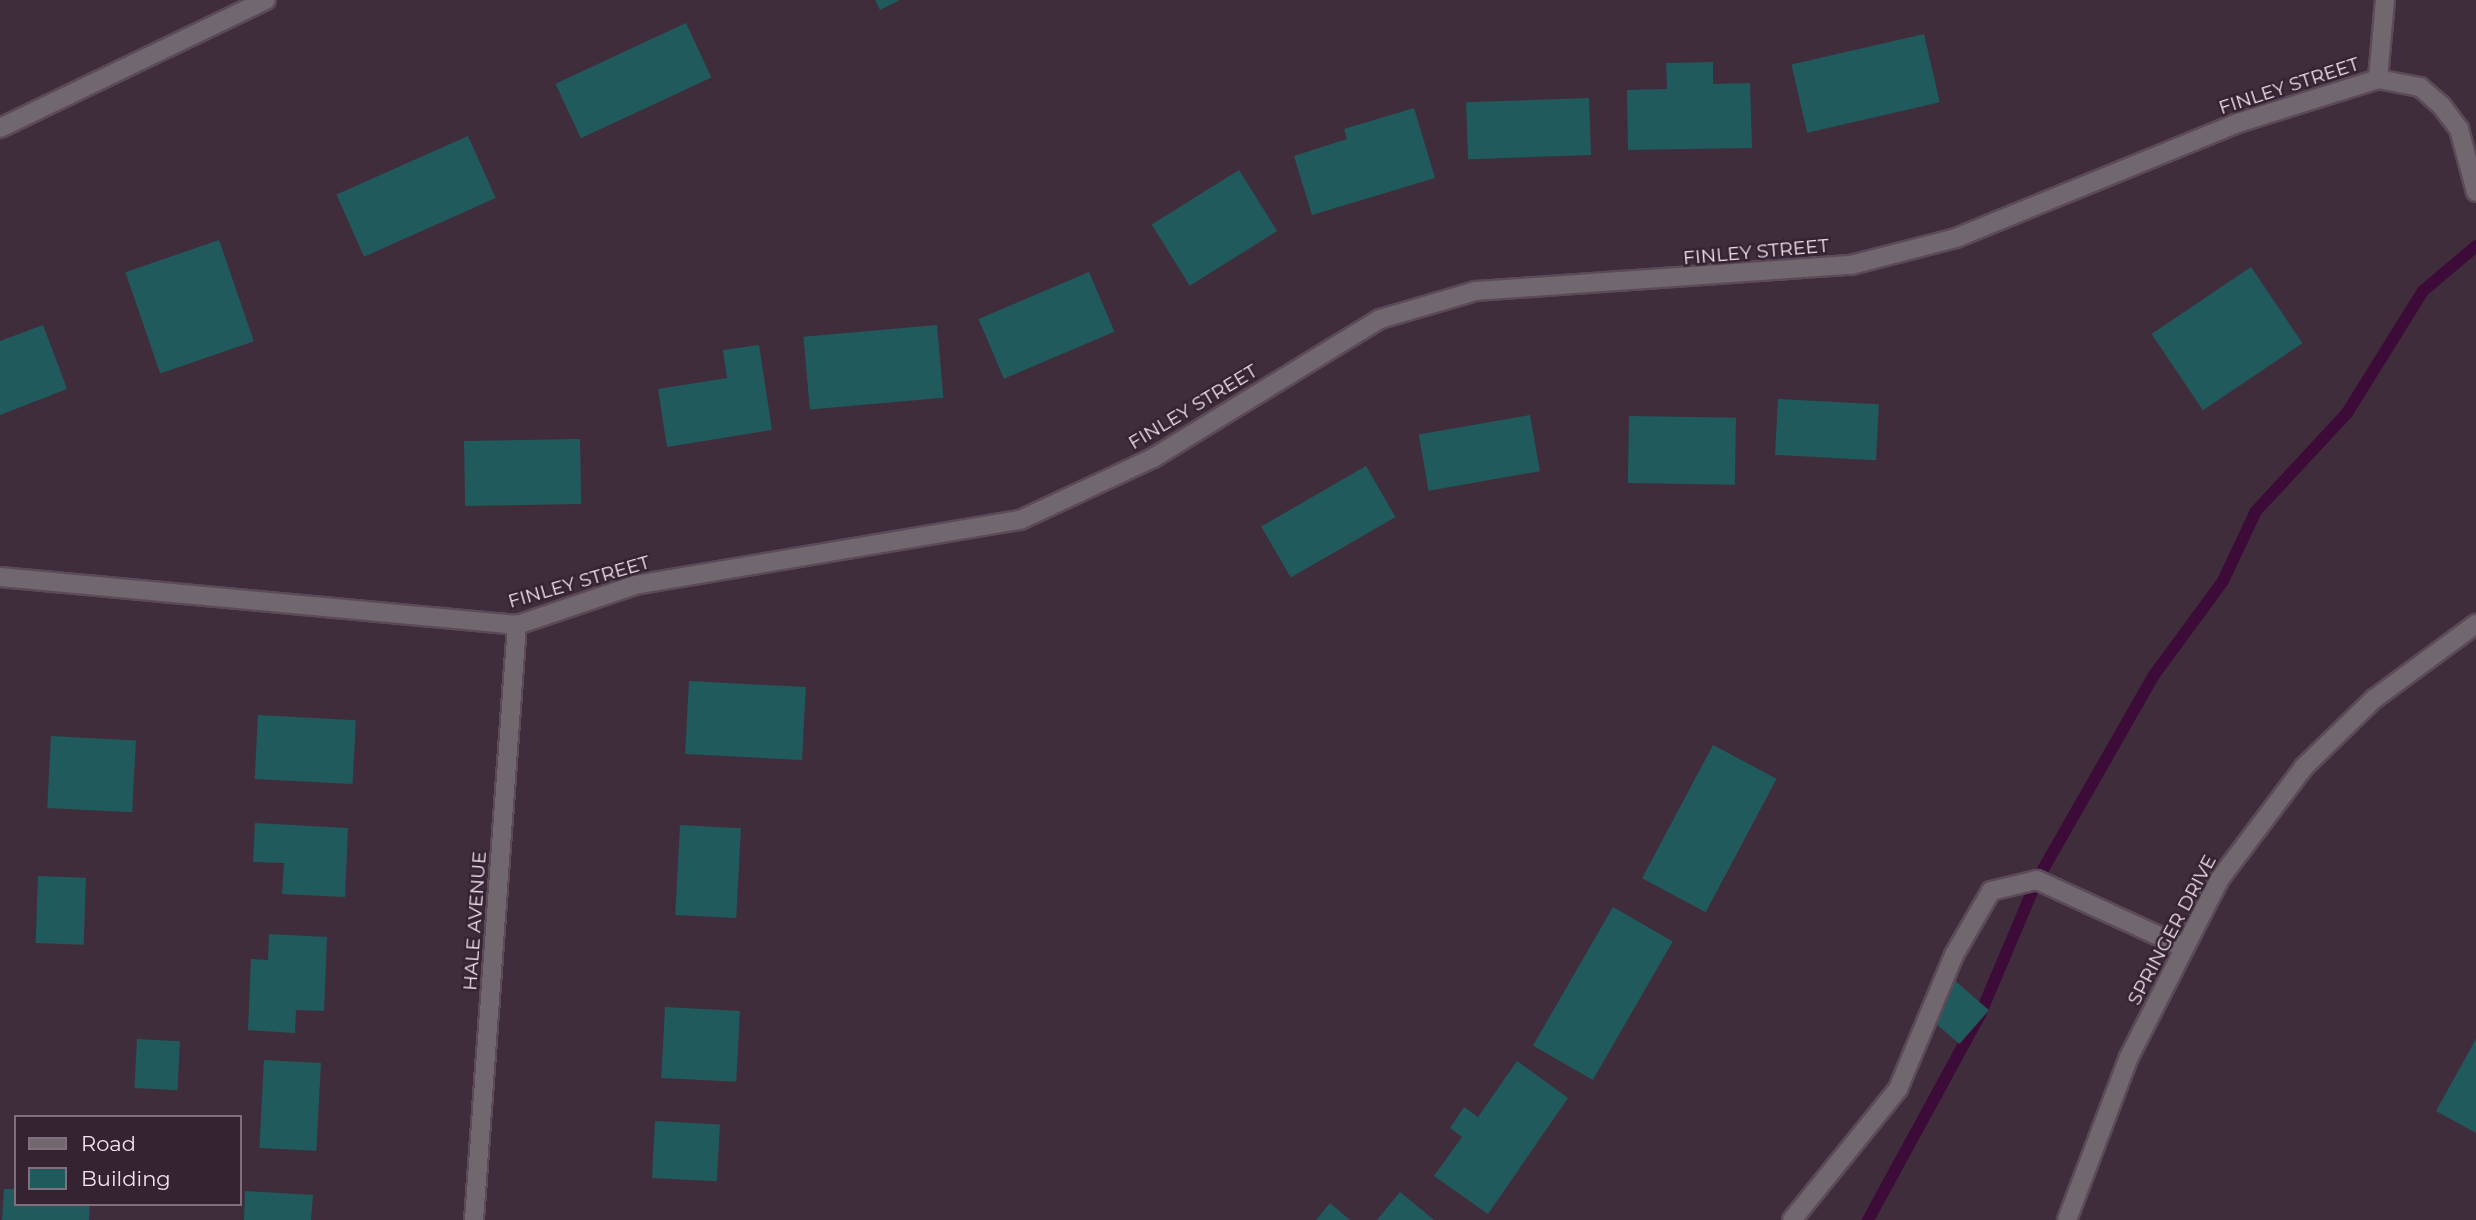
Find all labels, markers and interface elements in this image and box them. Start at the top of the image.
street label: FINLEY STREET [2216,53,2362,119]
street label: FINLEY STREET [1682,234,1830,270]
street label: FINLEY STREET [1124,360,1262,454]
street label: FINLEY STREET [505,551,653,613]
street label: HALE AVENUE [459,850,491,992]
street label: SPRINGER DRIVE [2123,851,2221,1009]
legend [14,1115,242,1206]
text: Road [81,1131,136,1156]
text: Building [81,1166,171,1191]

